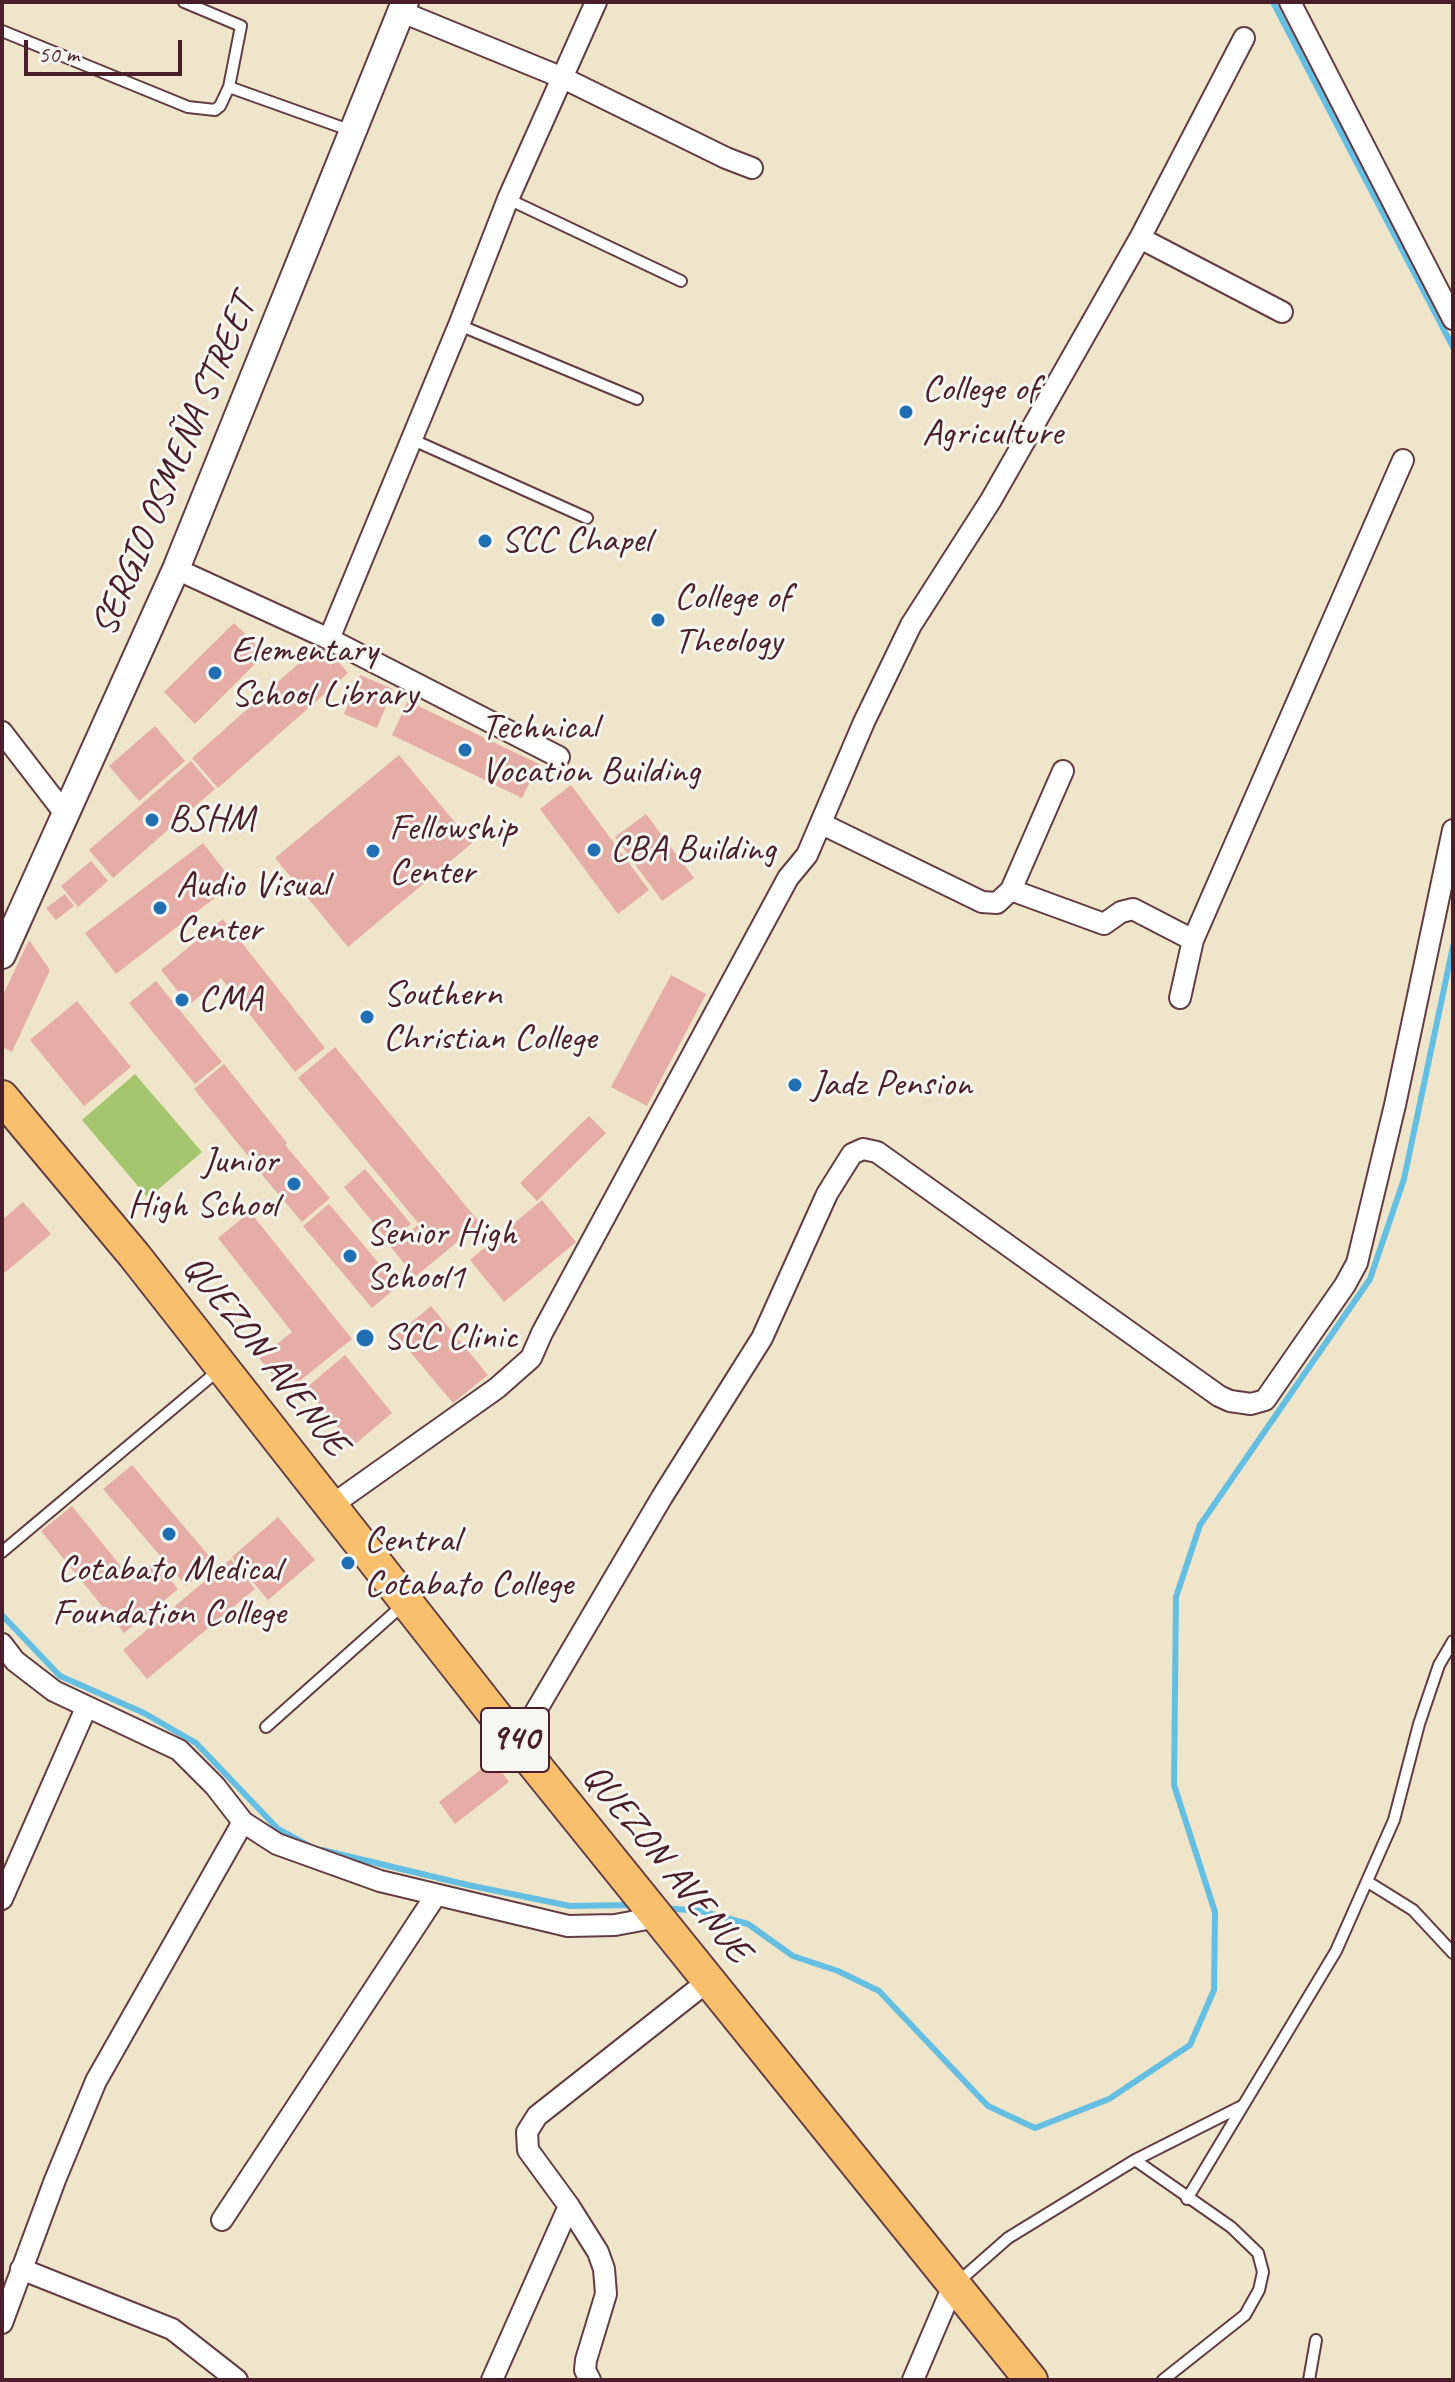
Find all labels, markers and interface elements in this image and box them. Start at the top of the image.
scale bar [28,24,186,74]
text: 50 m [38,39,79,69]
street label: SERGIO OSMEÑA STREET [83,289,267,643]
place label: College of Agriculture [922,367,1063,456]
marker: College of Agriculture [897,403,915,421]
place label: SCC Chapel [501,518,651,564]
marker: SCC Chapel [476,532,494,550]
place label: College of Theology [674,575,790,664]
marker: College of Theology [649,611,667,629]
place label: Elementary School Library [231,628,418,718]
marker: Elementary School Library [206,664,224,682]
place label: Technical Vocation Building [481,705,700,794]
marker: Technical Vocation Building [456,741,474,759]
place label: BSHM [168,797,254,843]
place label: Fellowship Center [389,806,516,896]
marker: BSHM [143,811,161,829]
place label: CBA Building [610,827,776,873]
marker: CBA Building [585,841,603,859]
marker: Fellowship Center [364,842,382,860]
place label: Audio Visual Center [176,863,328,952]
marker: Audio Visual Center [151,899,169,917]
place label: Southern Christian College [383,972,596,1062]
place label: CMA [198,977,262,1023]
marker: CMA [173,991,191,1009]
marker: Southern Christian College [358,1008,376,1026]
place label: Jadz Pension [811,1062,972,1108]
marker: Jadz Pension [786,1076,804,1094]
place label: Junior High School [127,1139,278,1228]
marker: Junior High School [285,1175,303,1193]
place label: Senior High School1 [366,1211,516,1300]
street label: QUEZON AVENUE [172,1246,358,1466]
marker: Senior High School1 [341,1247,359,1265]
place label: SCC Clinic [383,1315,517,1361]
marker: SCC Clinic [354,1327,376,1349]
place label: Central Cotabato College [364,1518,573,1608]
marker: Cotabato Medical Foundation College [160,1525,178,1543]
place label: Cotabato Medical Foundation College [52,1547,286,1636]
marker: Central Cotabato College [339,1554,357,1572]
road number: 940 [481,1708,549,1772]
street label: QUEZON AVENUE [572,1755,760,1973]

